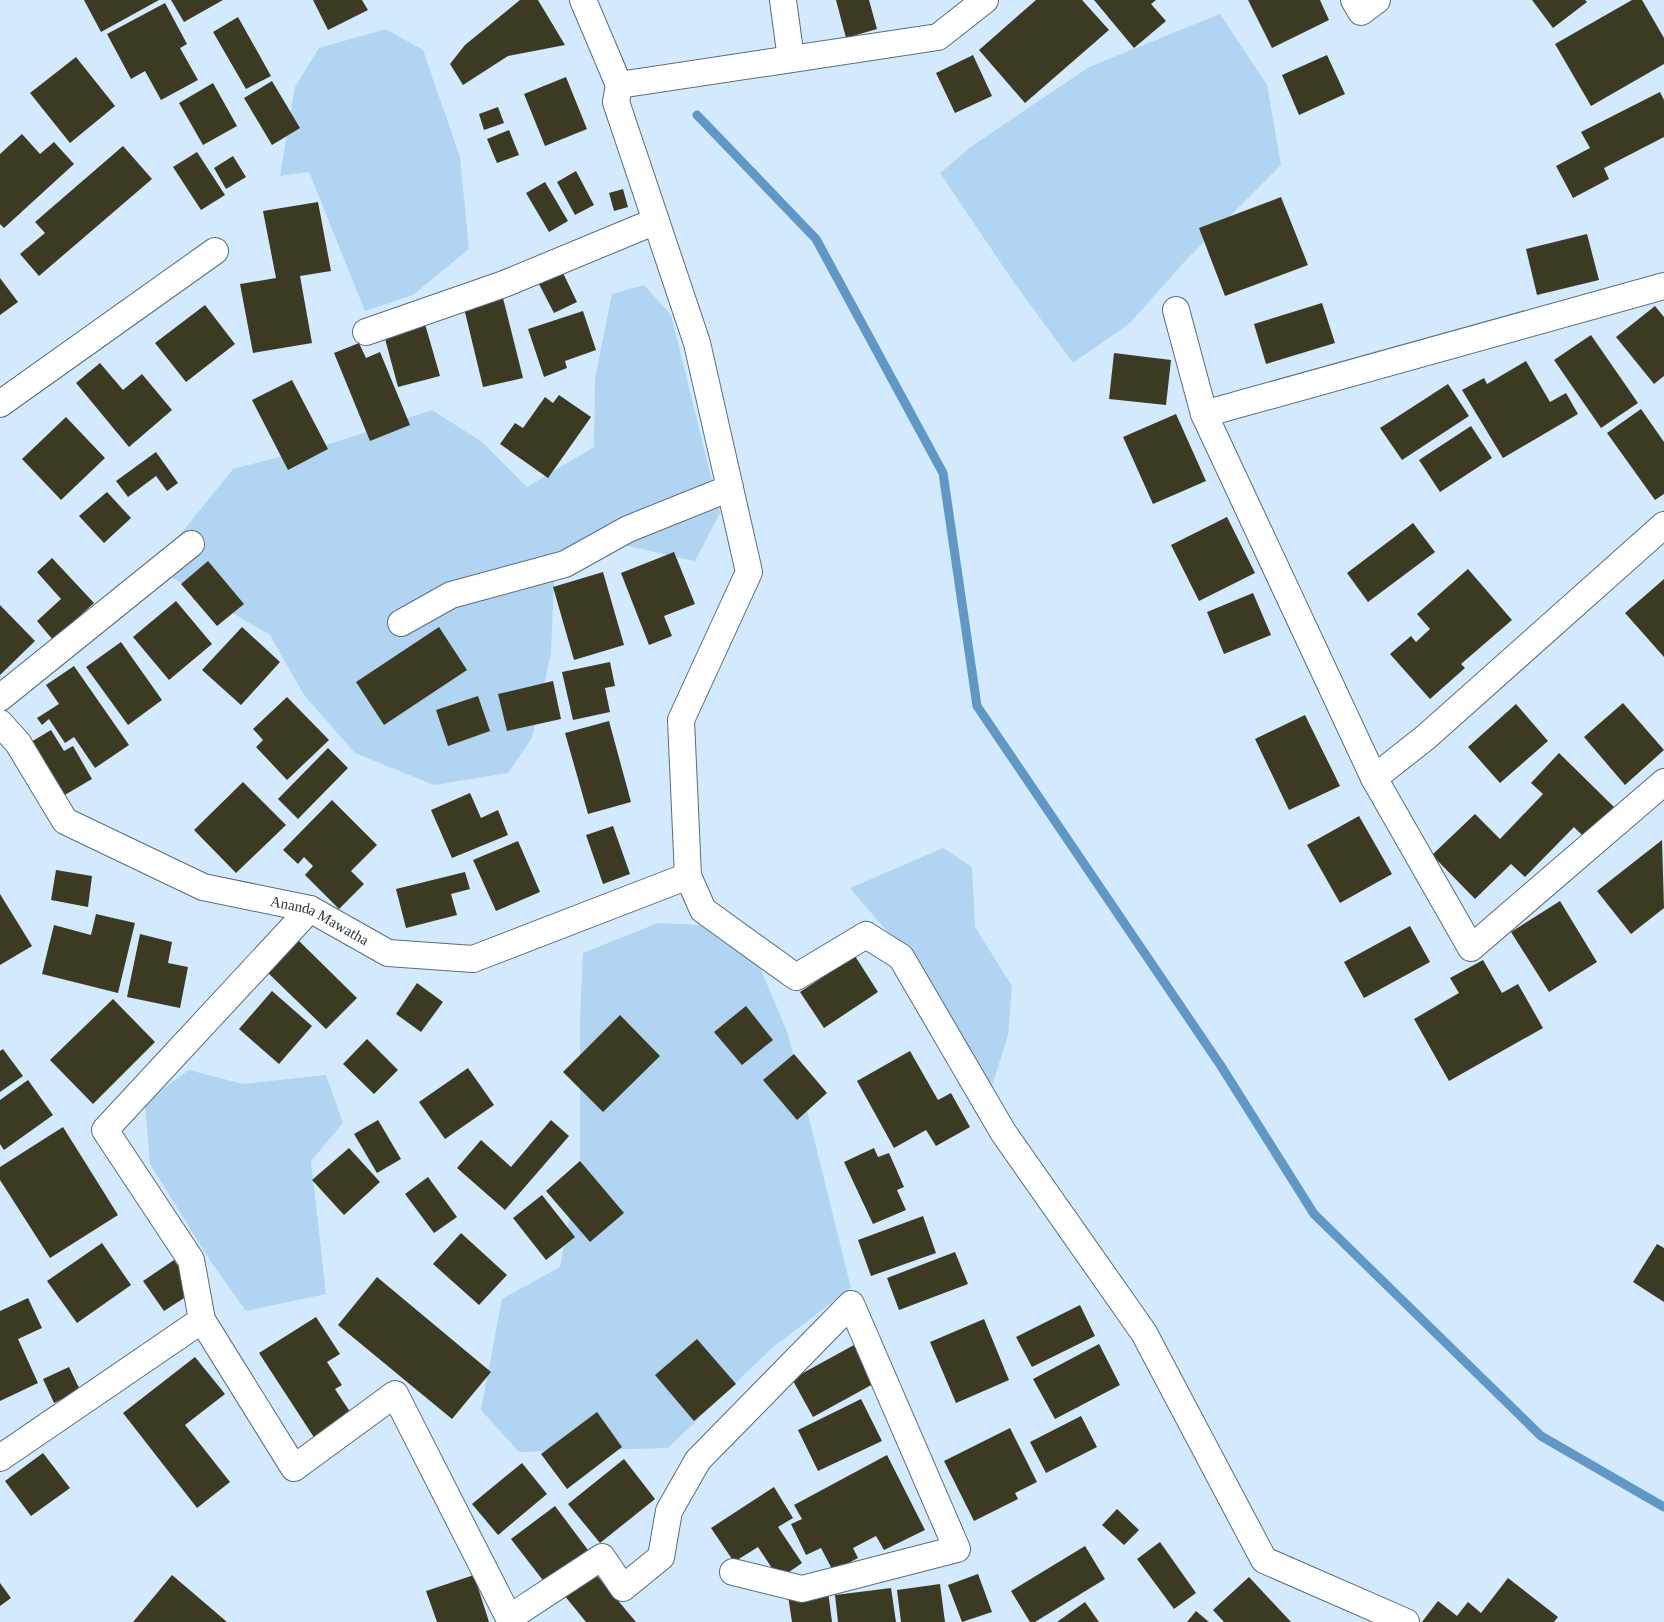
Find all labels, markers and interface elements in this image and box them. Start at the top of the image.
street label: Ananda Mawatha [269,893,372,949]

